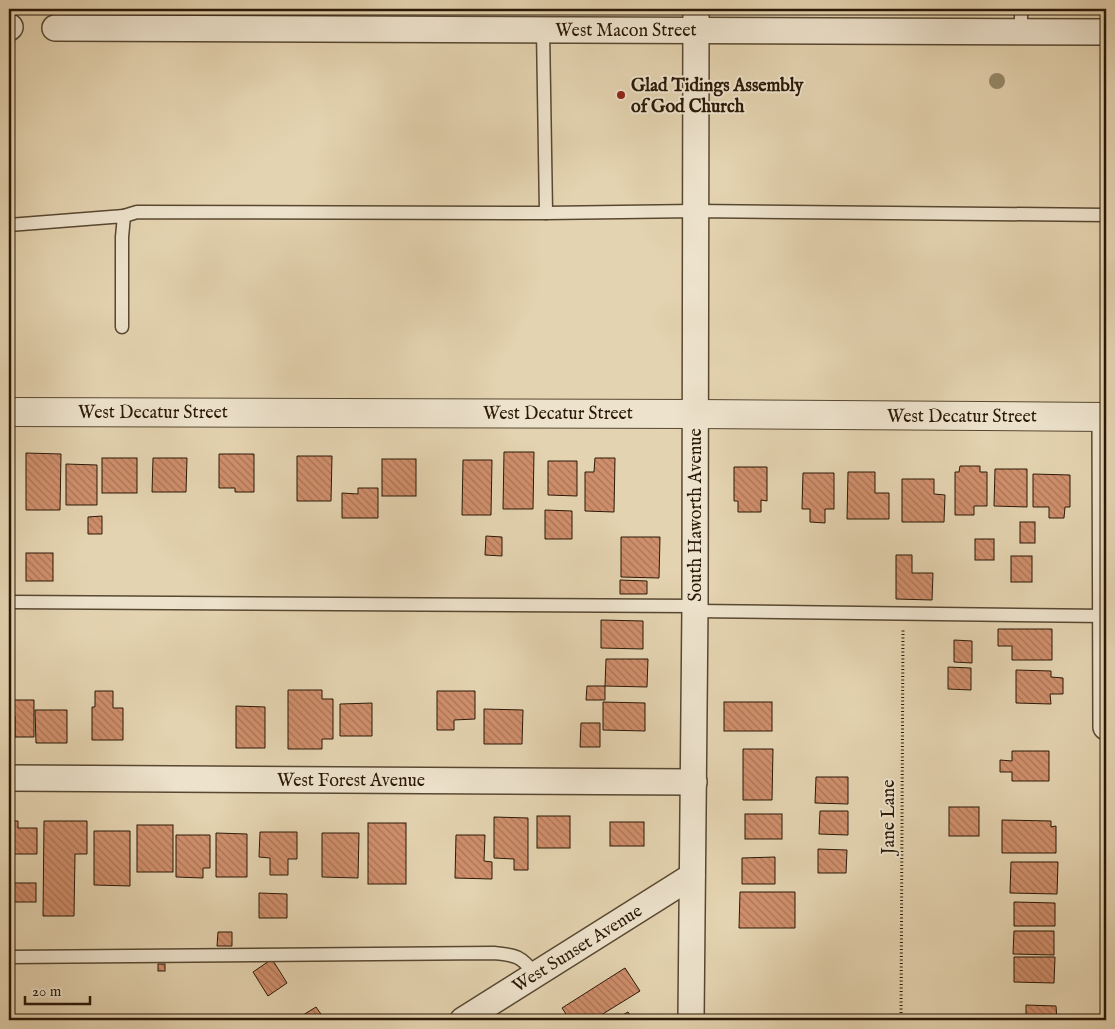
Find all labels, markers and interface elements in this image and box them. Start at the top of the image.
street label: West Macon Street [555,20,697,43]
place label: Glad Tidings Assembly of God Church [631,75,805,119]
marker: Glad Tidings Assembly of God Church [615,89,627,101]
street label: West Decatur Street [78,402,228,425]
street label: West Decatur Street [483,403,633,426]
street label: West Decatur Street [887,406,1037,429]
street label: South Haworth Avenue [685,428,708,602]
street label: West Forest Avenue [277,770,425,793]
street label: Jane Lane [878,780,901,856]
street label: West Sunset Avenue [509,900,647,998]
scale bar [25,974,90,1006]
text: 20 m [32,982,62,1001]

